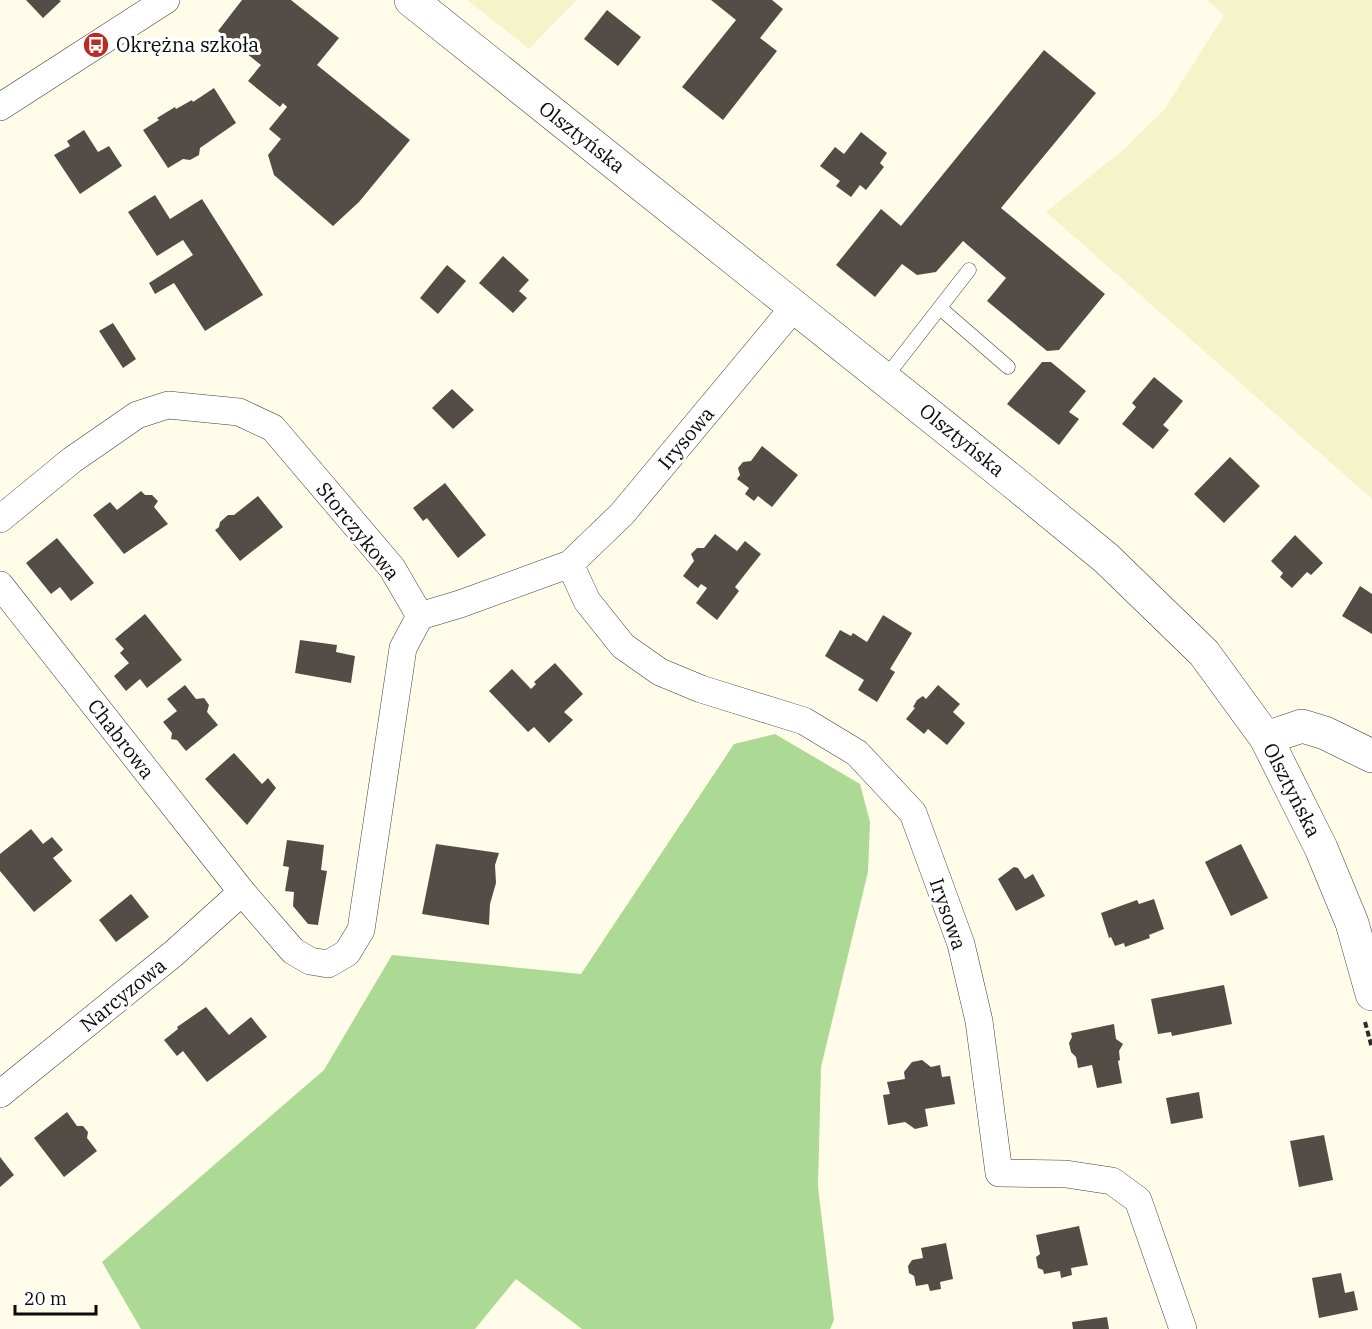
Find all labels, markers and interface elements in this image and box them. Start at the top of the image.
bus stop icon: Okrężna szkoła [81,30,111,60]
place label: Okrężna szkoła [116,31,259,58]
street label: Olsztyńska [534,94,631,179]
street label: Olsztyńska [914,397,1011,482]
street label: Irysowa [651,401,720,475]
street label: Storczykowa [310,476,406,585]
street label: Chabrowa [82,693,161,784]
street label: Olsztyńska [1257,738,1328,842]
street label: Irysowa [924,874,973,953]
street label: Narcyzowa [74,951,172,1038]
scale bar [15,1278,96,1316]
text: 20 m [24,1287,67,1310]

